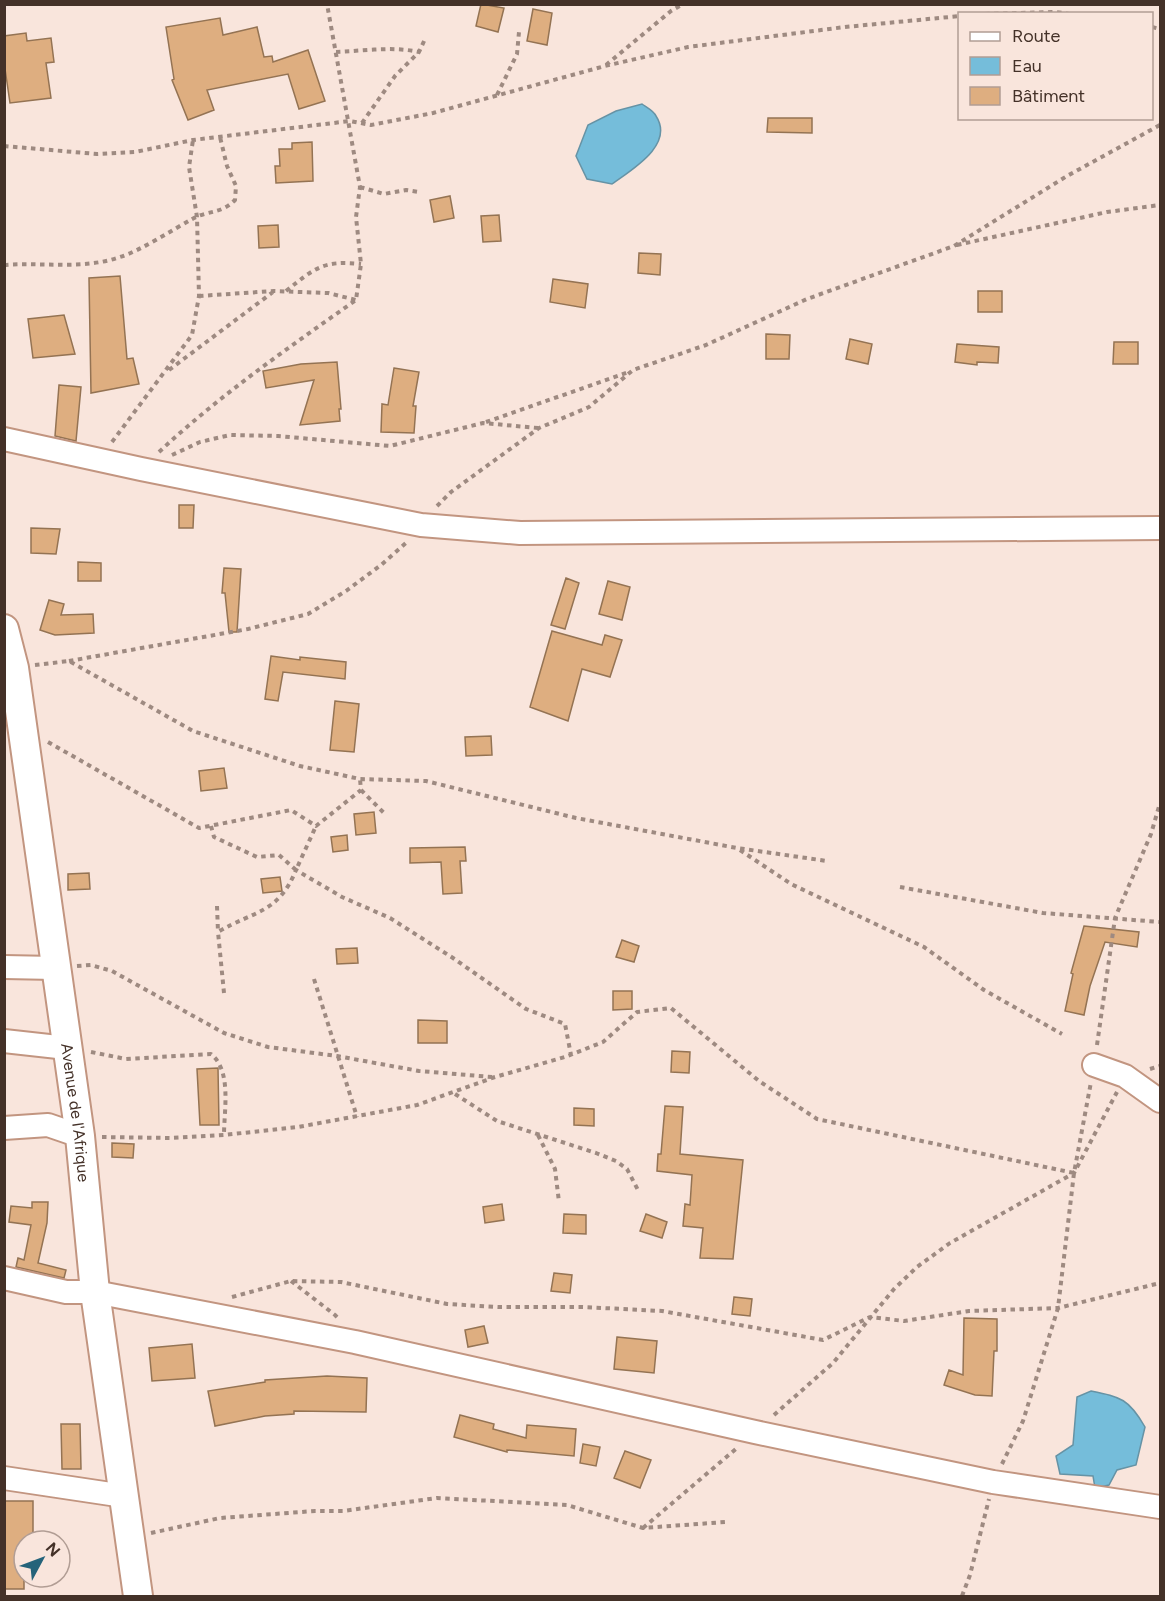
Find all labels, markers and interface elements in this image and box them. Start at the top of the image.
legend [958,12,1153,120]
text: Route [1012,25,1061,47]
text: Eau [1012,55,1042,77]
text: Bâtiment [1012,85,1085,107]
street label: Avenue de l'Afrique [57,1042,94,1183]
north arrow [12,1529,72,1589]
text: N [42,1539,64,1560]

